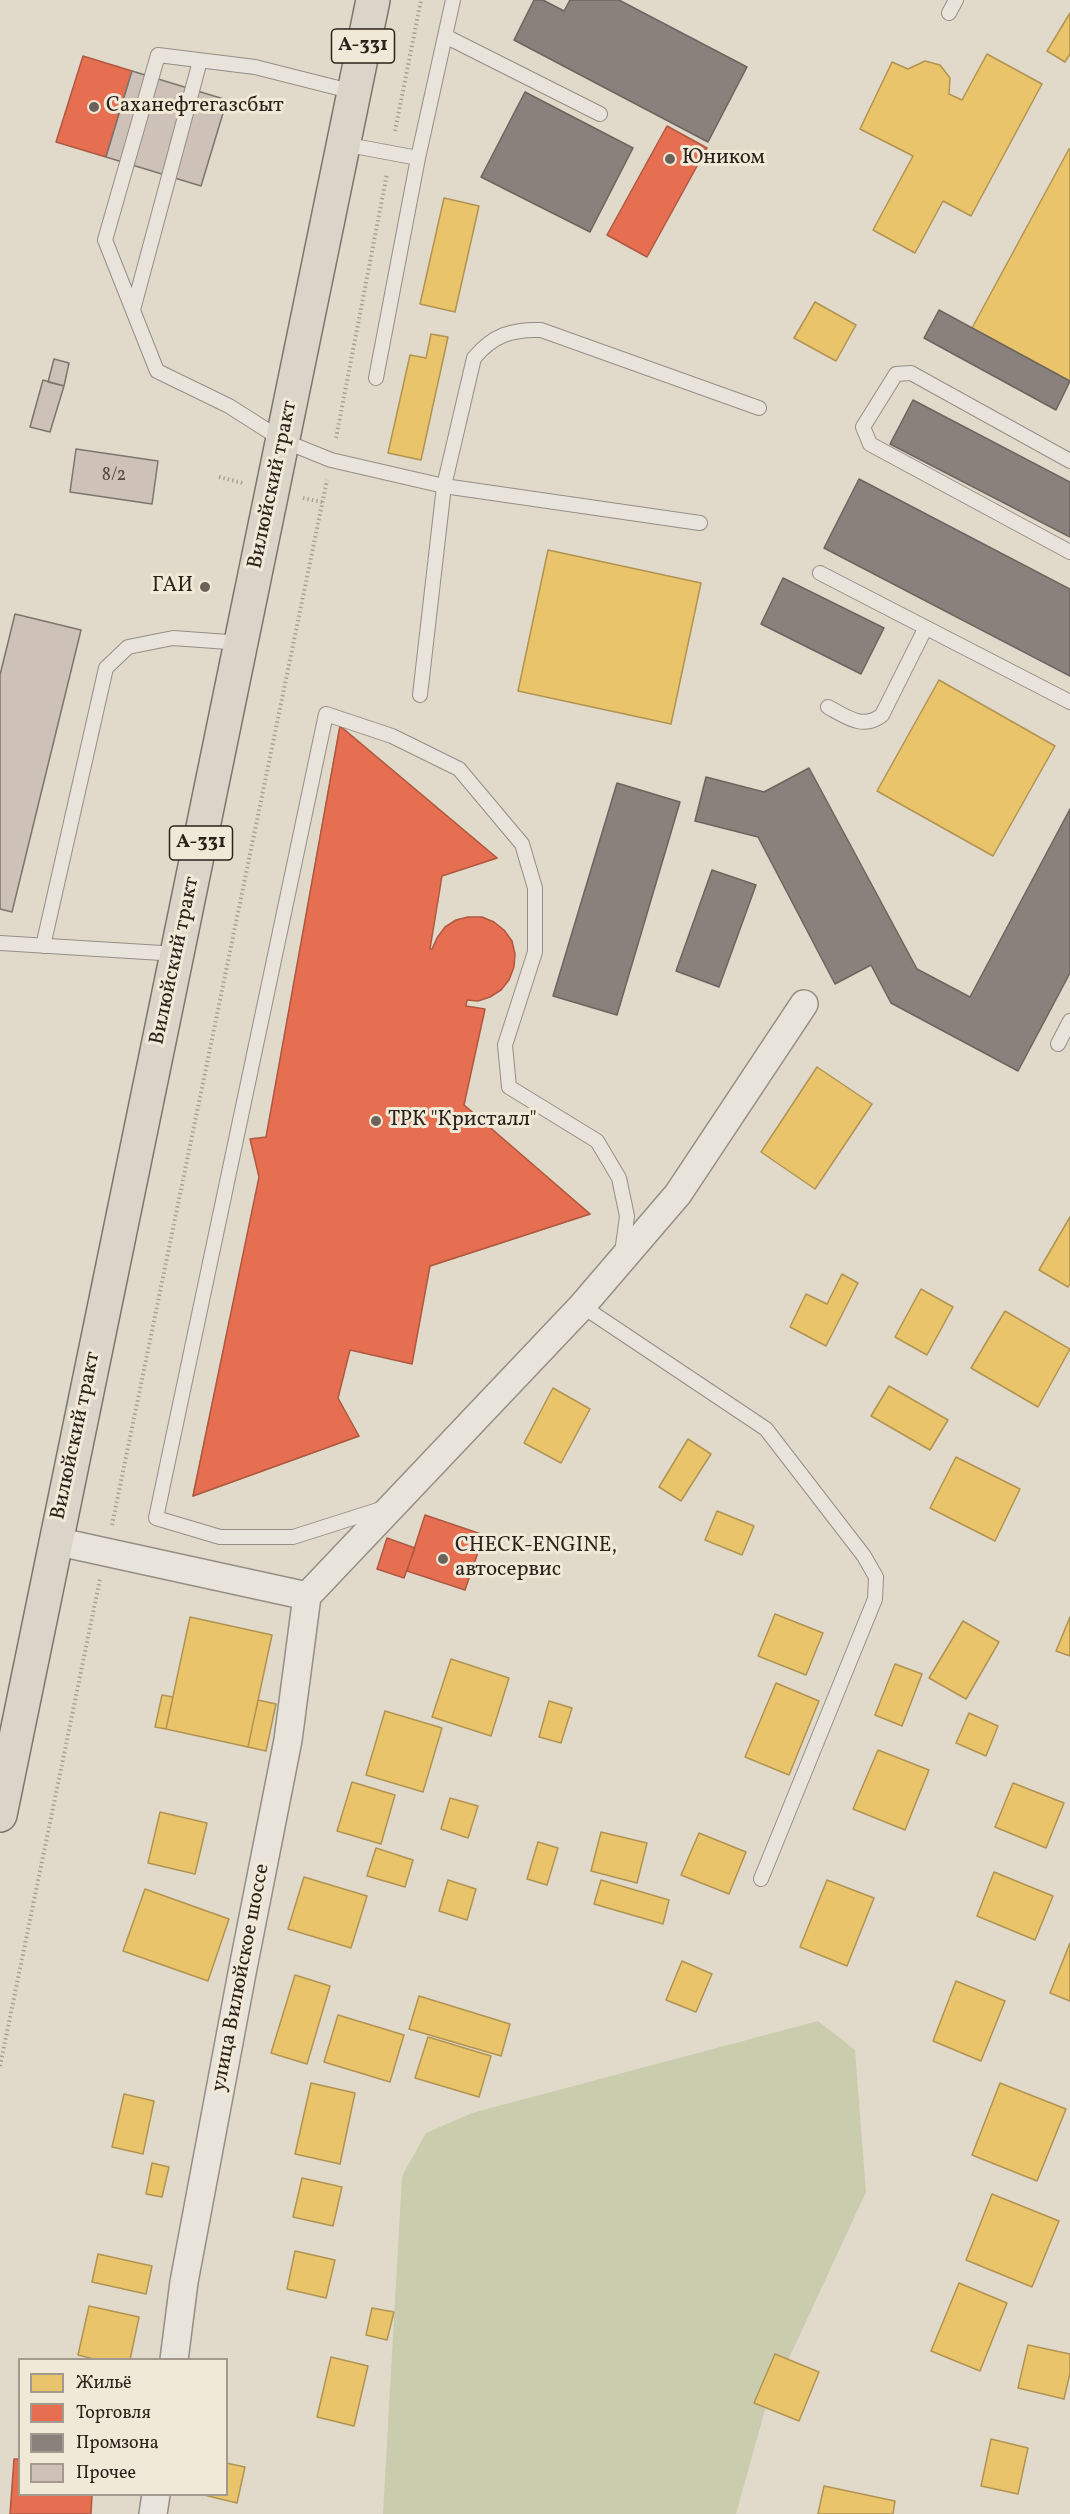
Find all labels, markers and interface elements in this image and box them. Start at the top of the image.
road number: А-331 [332,29,394,63]
place label: Саханефтегазсбыт [106,94,284,120]
marker: Саханефтегазсбыт [87,100,101,114]
place label: Юником [682,146,765,172]
marker: Юником [663,152,677,166]
street label: Вилюйский тракт [244,399,304,571]
house number: 8/2 [102,466,126,488]
place label: ГАИ [152,574,193,600]
marker: ГАИ [198,580,212,594]
road number: А-331 [170,826,232,860]
street label: Вилюйский тракт [146,875,206,1047]
place label: ТРК "Кристалл" [388,1108,537,1134]
marker: ТРК "Кристалл" [369,1114,383,1128]
street label: Вилюйский тракт [47,1350,107,1522]
place label: CHECK-ENGINE, автосервис [455,1534,617,1584]
marker: CHECK-ENGINE, автосервис [436,1552,450,1566]
street label: улица Вилюйское шоссе [208,1862,276,2094]
legend [18,2358,228,2496]
text: Жильё [76,2371,132,2396]
text: Торговля [76,2401,151,2426]
text: Промзона [76,2431,159,2456]
text: Прочее [76,2461,136,2486]

